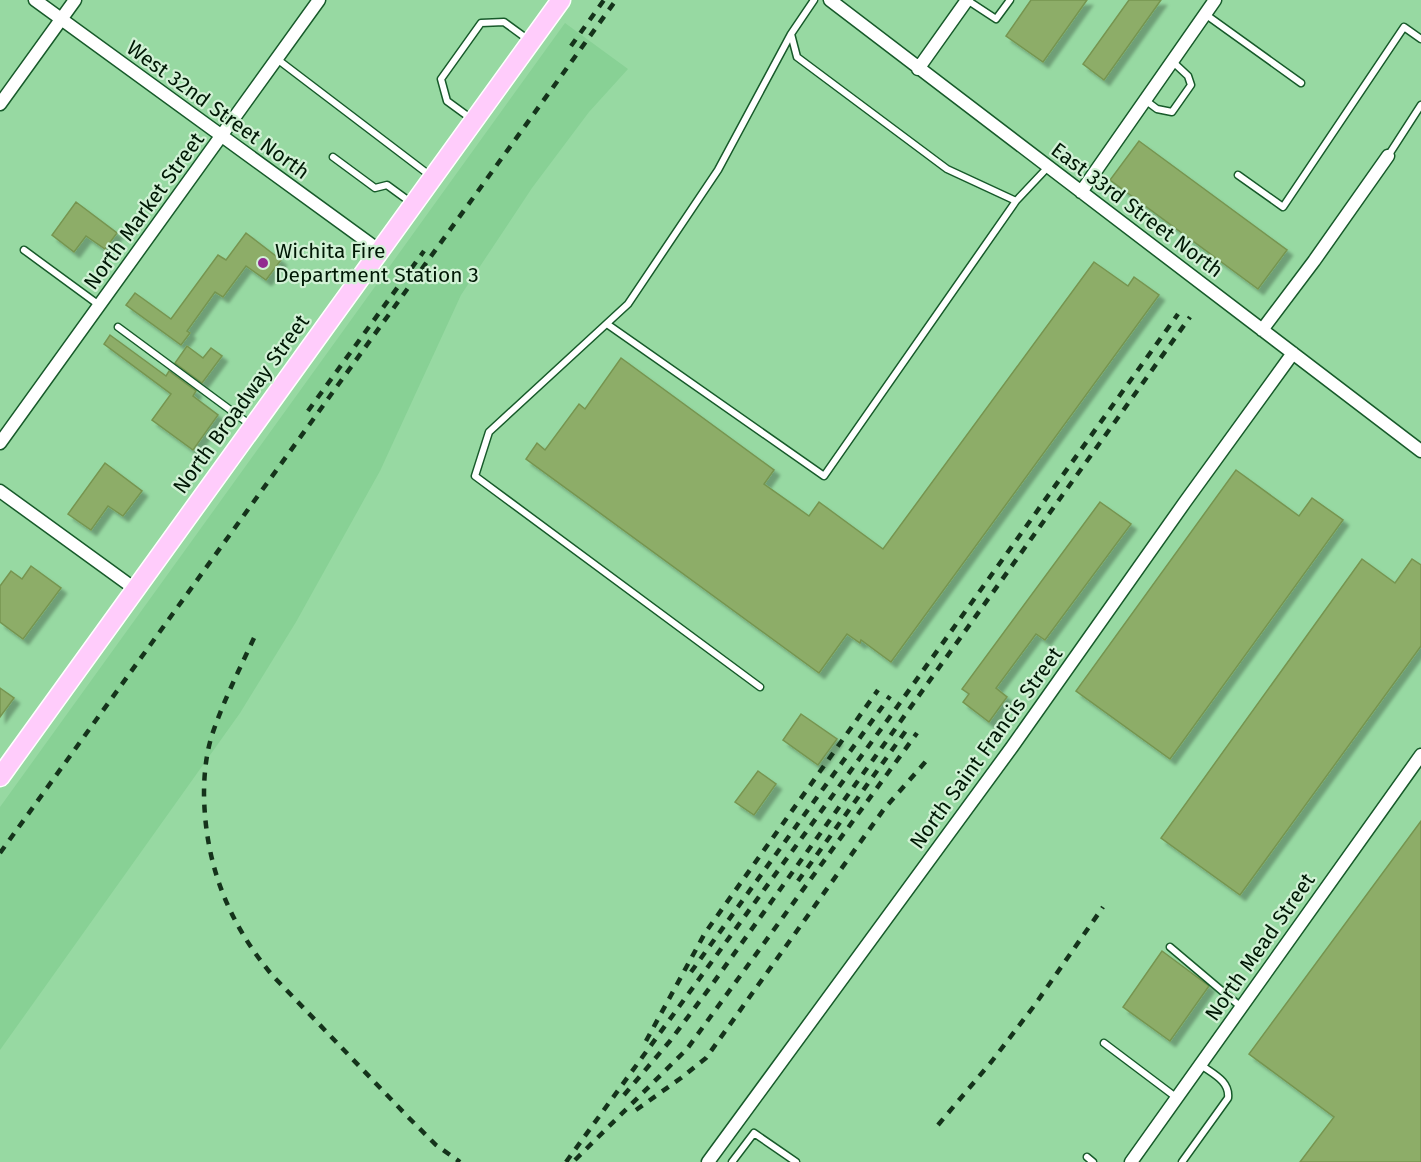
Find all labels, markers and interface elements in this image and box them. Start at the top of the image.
street label: West 32nd Street North [121,35,315,185]
street label: North Market Street [78,127,210,295]
street label: East 33rd Street North [1046,137,1228,283]
place label: Wichita Fire Department Station 3 [275,238,479,288]
marker: Wichita Fire Department Station 3 [256,256,270,270]
street label: North Broadway Street [167,309,315,499]
street label: North Saint Francis Street [904,642,1068,854]
street label: North Mead Street [1199,868,1321,1026]

